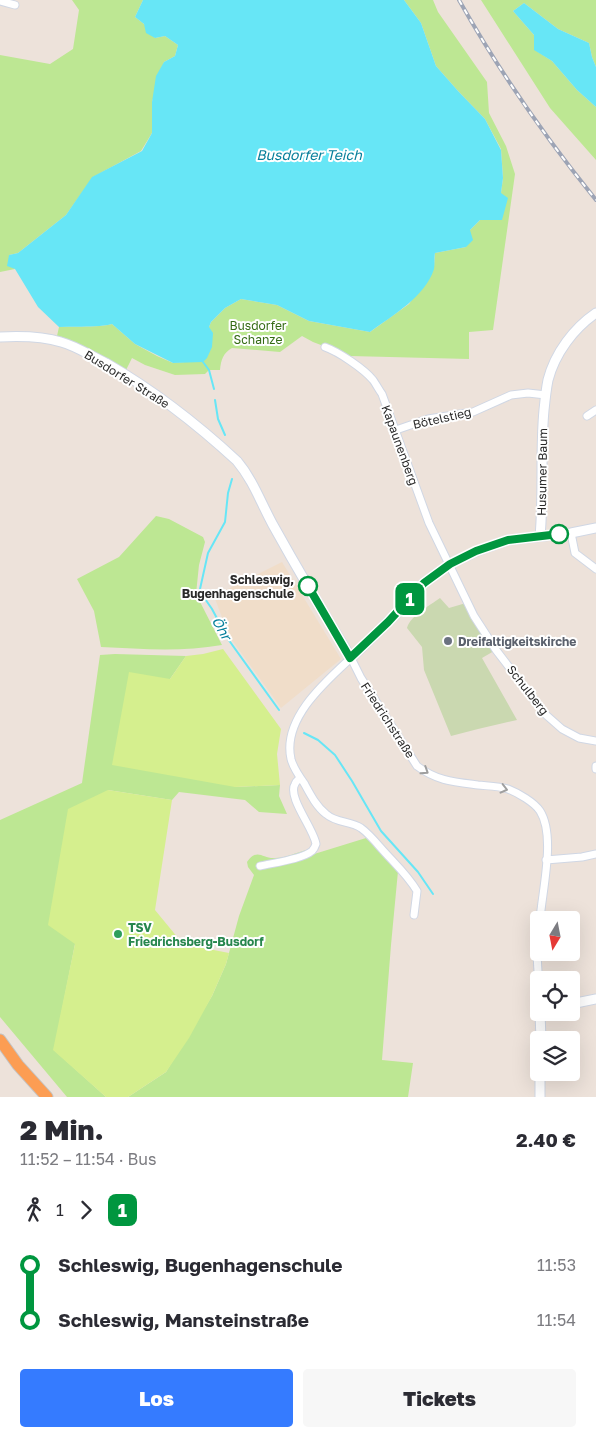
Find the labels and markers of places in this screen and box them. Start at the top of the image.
unlabelled marker [549,524,569,544]
place label: Schleswig, Bugenhagenschule [182,572,294,601]
marker: Schleswig, Bugenhagenschule [298,576,318,596]
place label: Dreifaltigkeitskirche [458,634,576,649]
marker: Dreifaltigkeitskirche [442,635,454,647]
place label: TSV Friedrichsberg-Busdorf [128,920,264,949]
marker: TSV Friedrichsberg-Busdorf [112,928,124,940]

